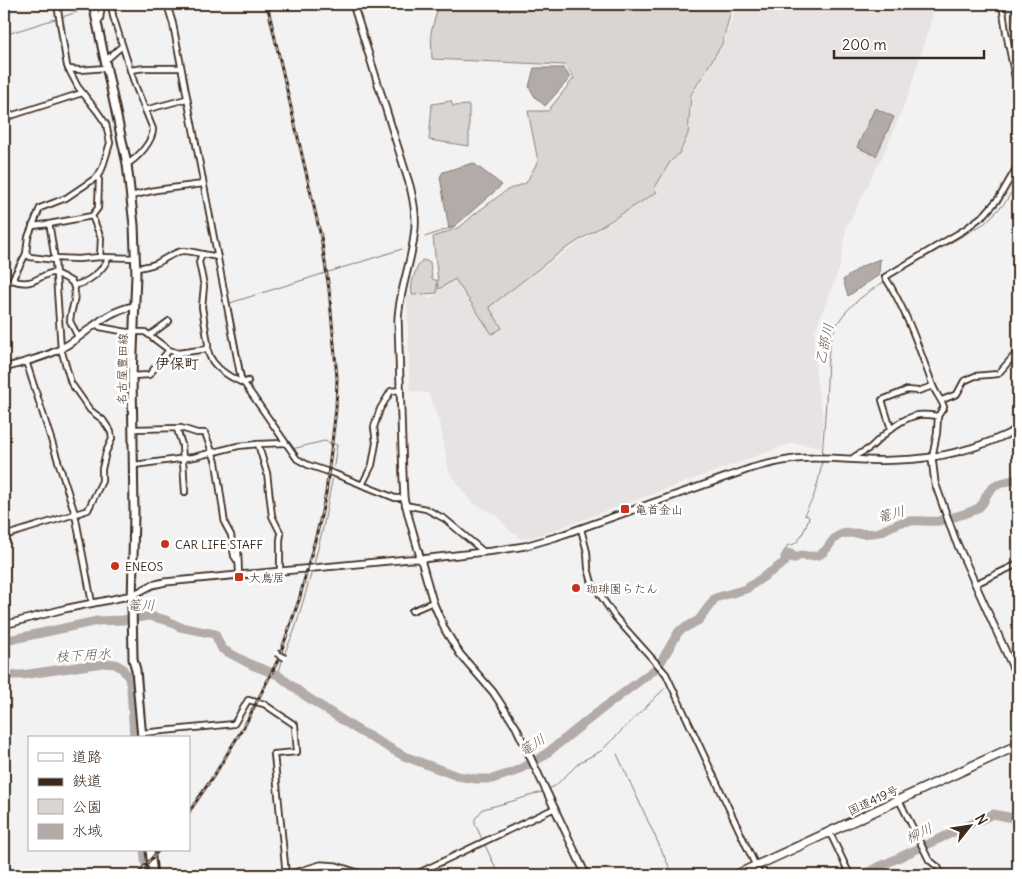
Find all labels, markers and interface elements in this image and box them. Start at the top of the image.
scale bar [834,28,984,60]
text: 200 m [842,35,887,54]
water label: 乙部川 [811,322,837,366]
street label: 名古屋豊田線 [114,333,130,405]
district label: 伊保町 [154,354,200,373]
place label: 亀首金山 [635,502,683,517]
water label: 篭川 [875,502,907,526]
marker: 亀首金山 [619,503,631,515]
place label: CAR LIFE STAFF [175,537,263,552]
marker: CAR LIFE STAFF [159,538,171,550]
place label: ENEOS [125,559,164,574]
marker: ENEOS [109,560,121,572]
place label: 大鳥居 [249,570,285,585]
marker: 大鳥居 [233,571,245,583]
place label: 珈琲園らたん [586,581,658,596]
marker: 珈琲園らたん [570,582,582,594]
water label: 篭川 [127,596,155,614]
water label: 枝下用水 [55,645,111,665]
water label: 篭川 [515,730,549,760]
legend [28,736,190,852]
text: 道路 [72,747,102,766]
text: 鉄道 [72,771,102,790]
street label: 国道419号 [845,782,901,818]
text: 公園 [72,797,102,816]
north arrow [944,802,994,852]
text: N [971,811,991,828]
water label: 柳川 [903,819,935,847]
text: 水域 [72,821,102,840]

